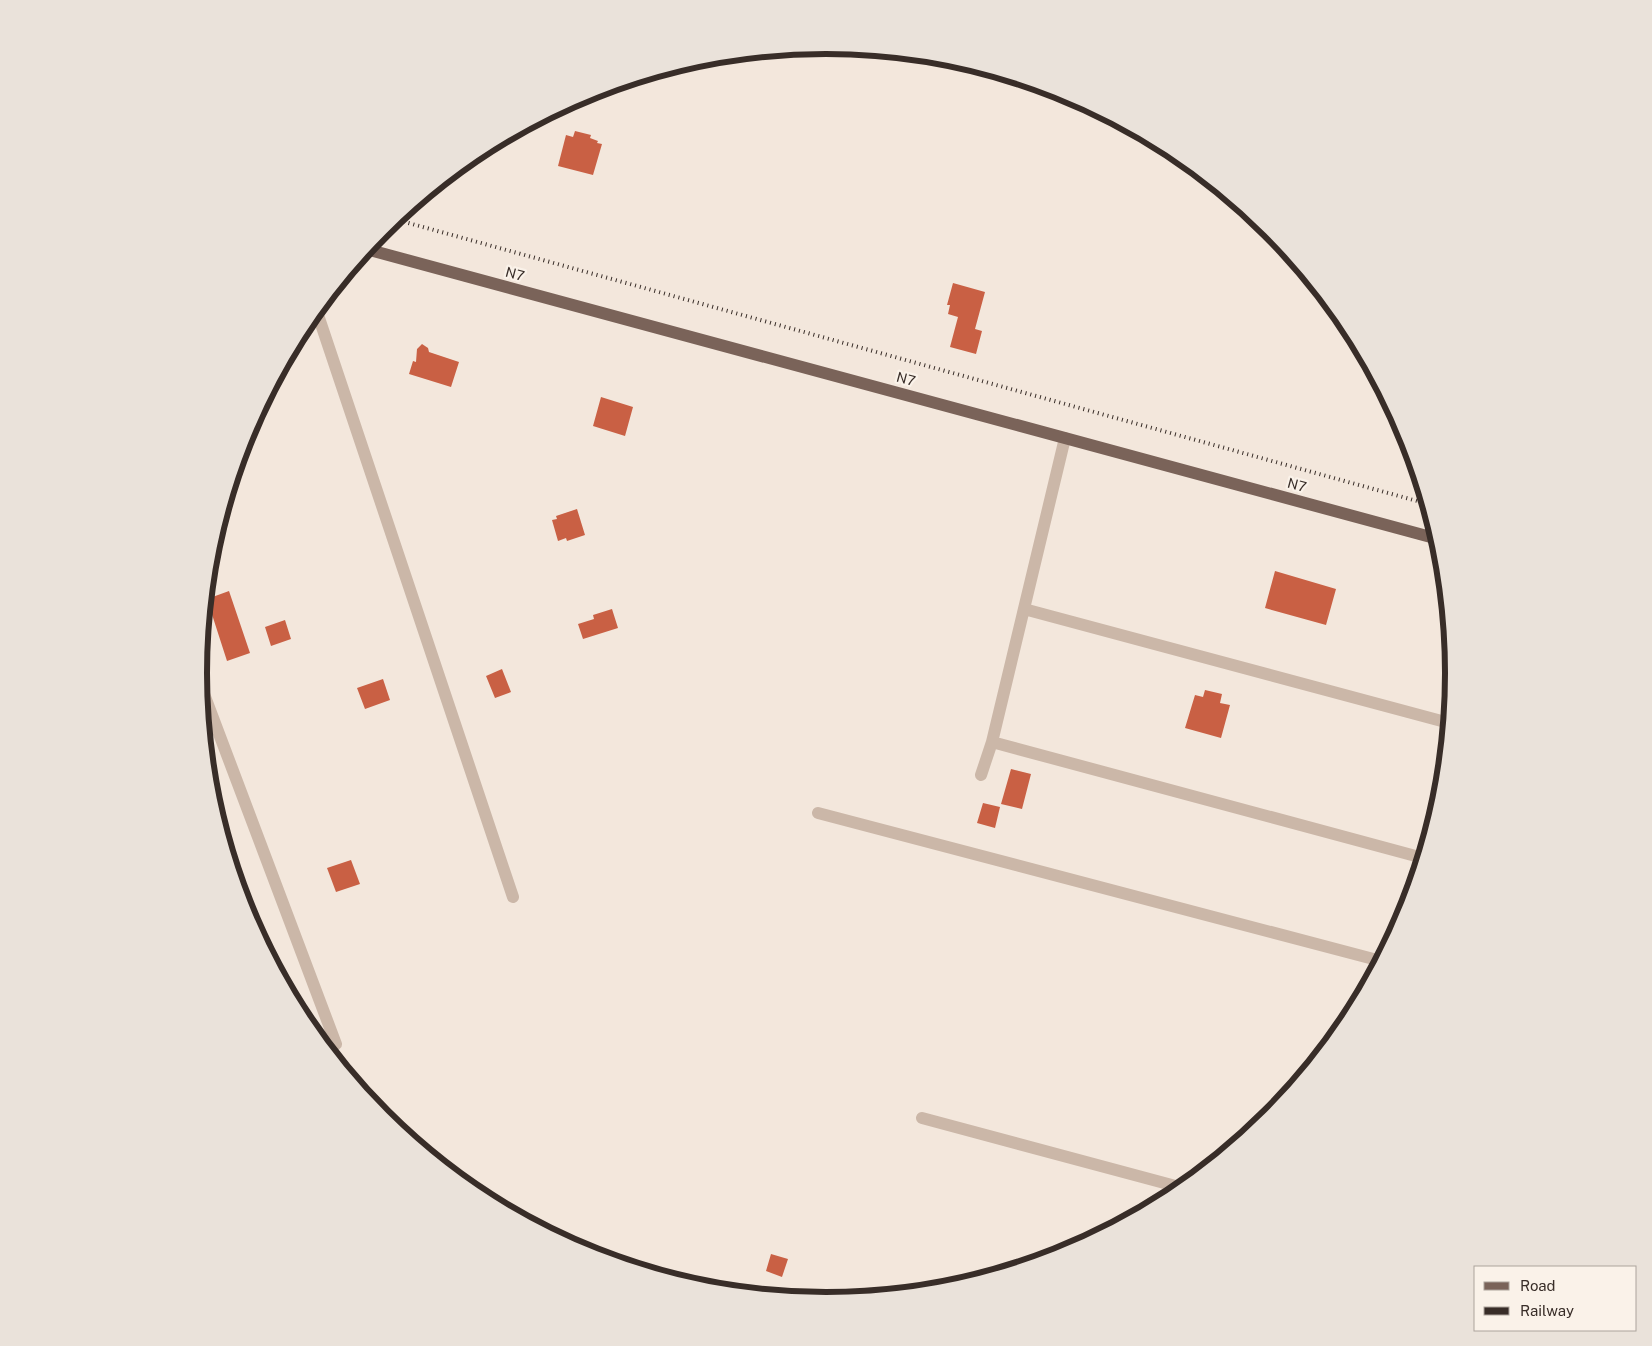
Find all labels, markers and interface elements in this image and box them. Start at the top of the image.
street label: N7 [504,264,526,284]
street label: N7 [895,369,917,389]
street label: N7 [1286,475,1308,495]
legend [1474,1266,1637,1331]
text: Road [1520,1277,1556,1294]
text: Railway [1520,1302,1574,1319]

